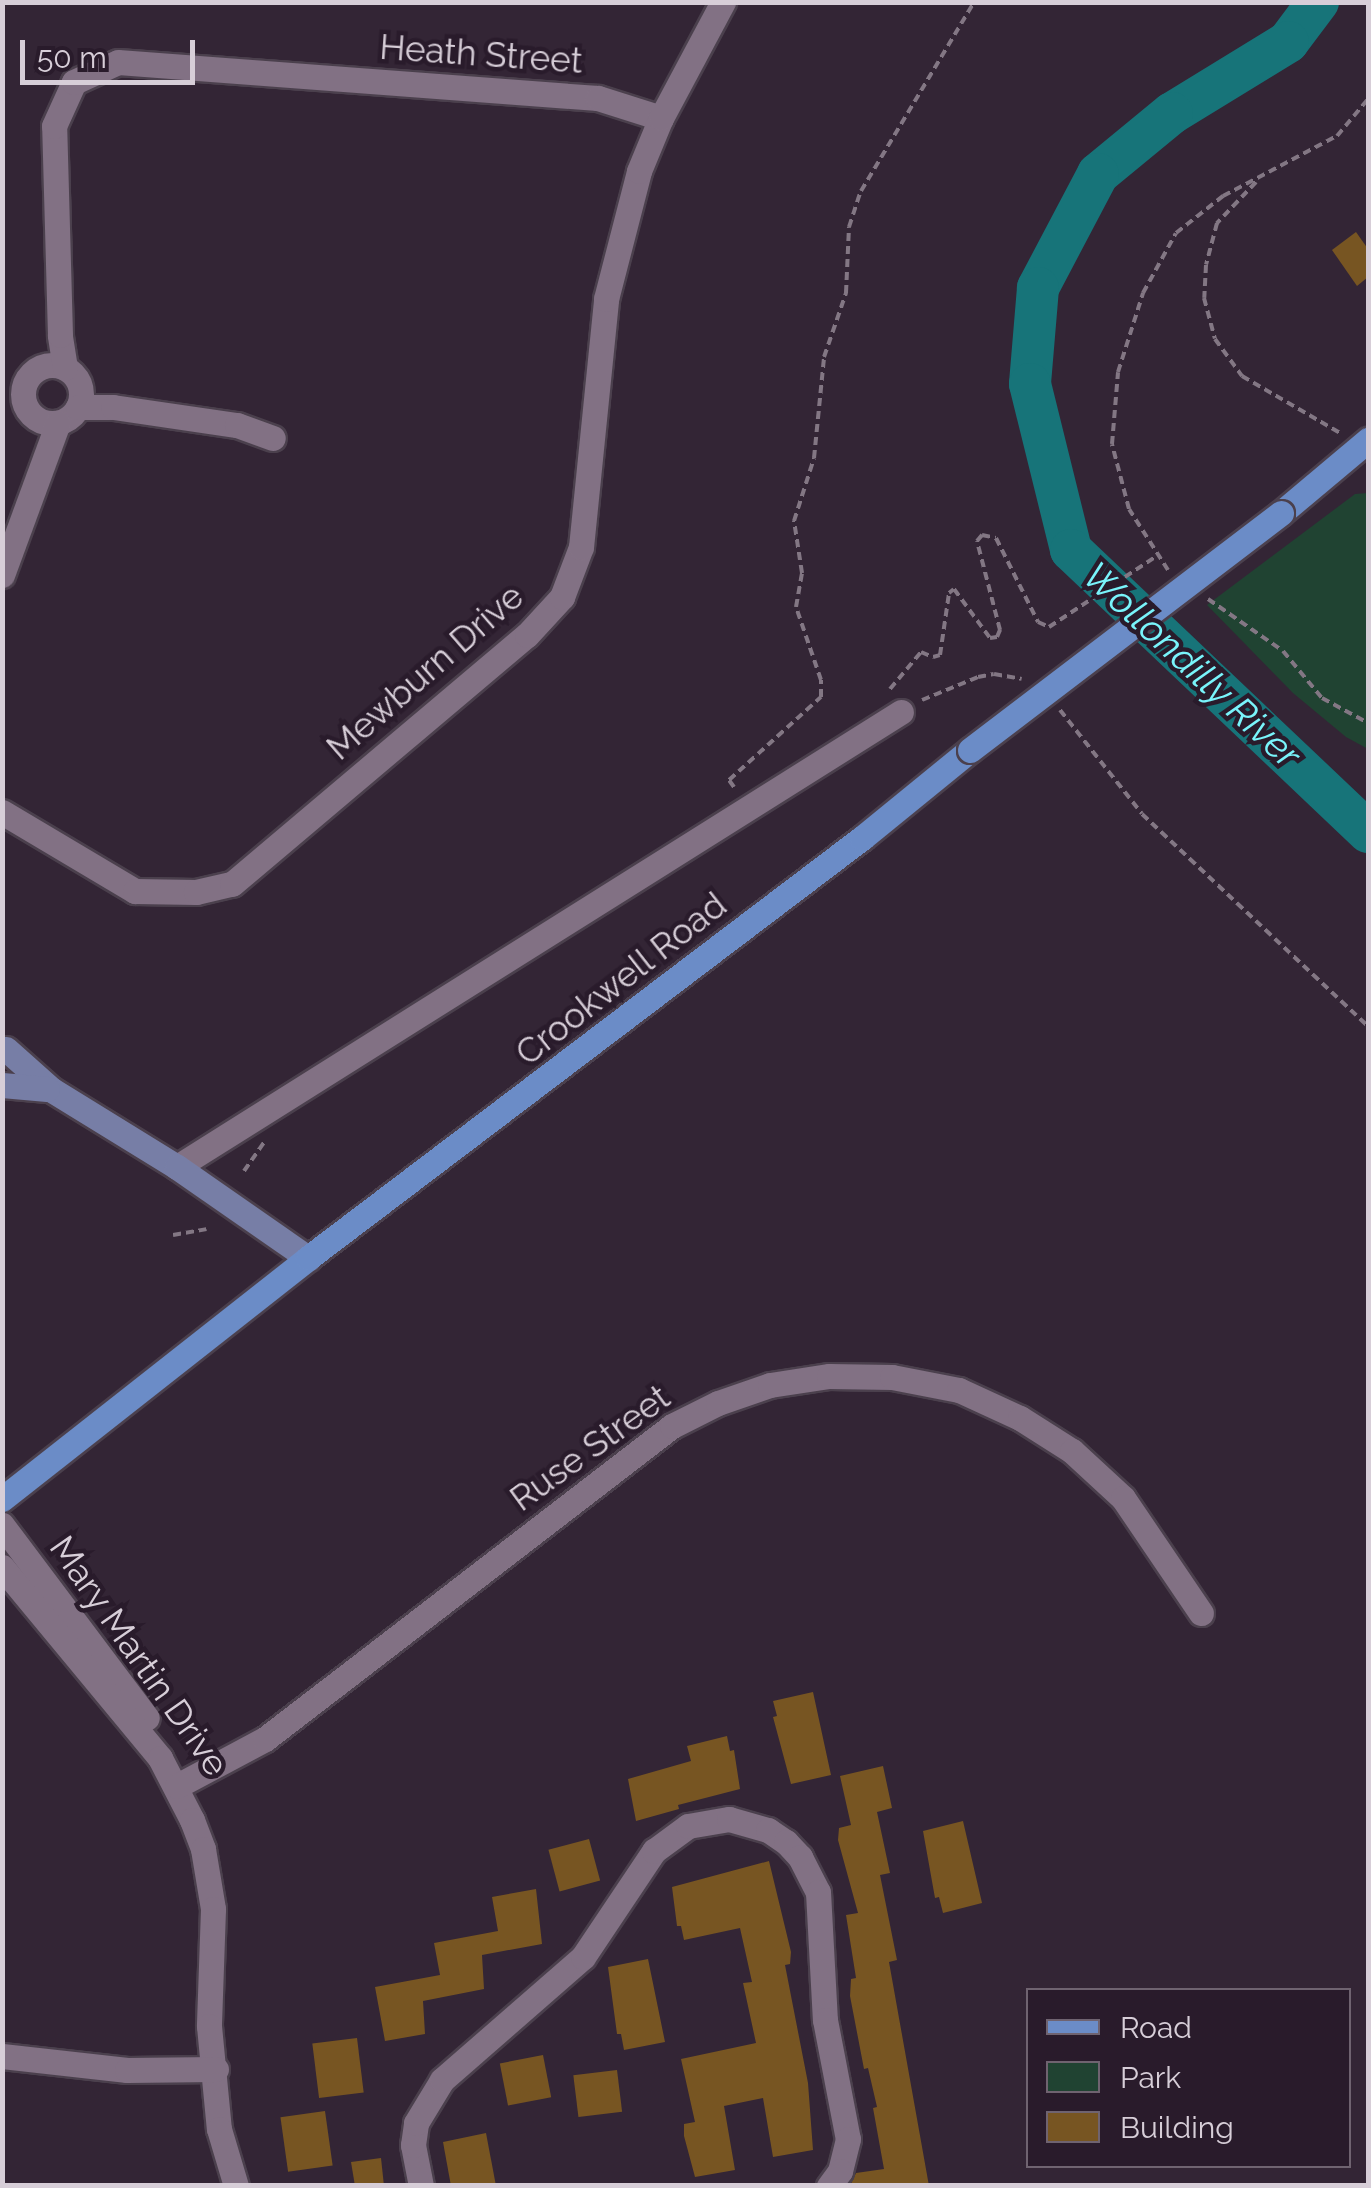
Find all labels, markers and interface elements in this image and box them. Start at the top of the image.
scale bar [25,20,200,82]
street label: Heath Street [378,26,584,82]
text: 50 m [37,40,107,75]
water label: Wollondilly River [1073,552,1311,778]
street label: Mewburn Drive [318,575,532,769]
street label: Crookwell Road [507,884,735,1074]
street label: Ruse Street [502,1376,678,1520]
street label: Mary Martin Drive [40,1528,238,1784]
legend [1026,1988,1351,2168]
text: Road [1120,2010,1192,2045]
text: Park [1120,2060,1181,2095]
text: Building [1120,2110,1234,2145]

